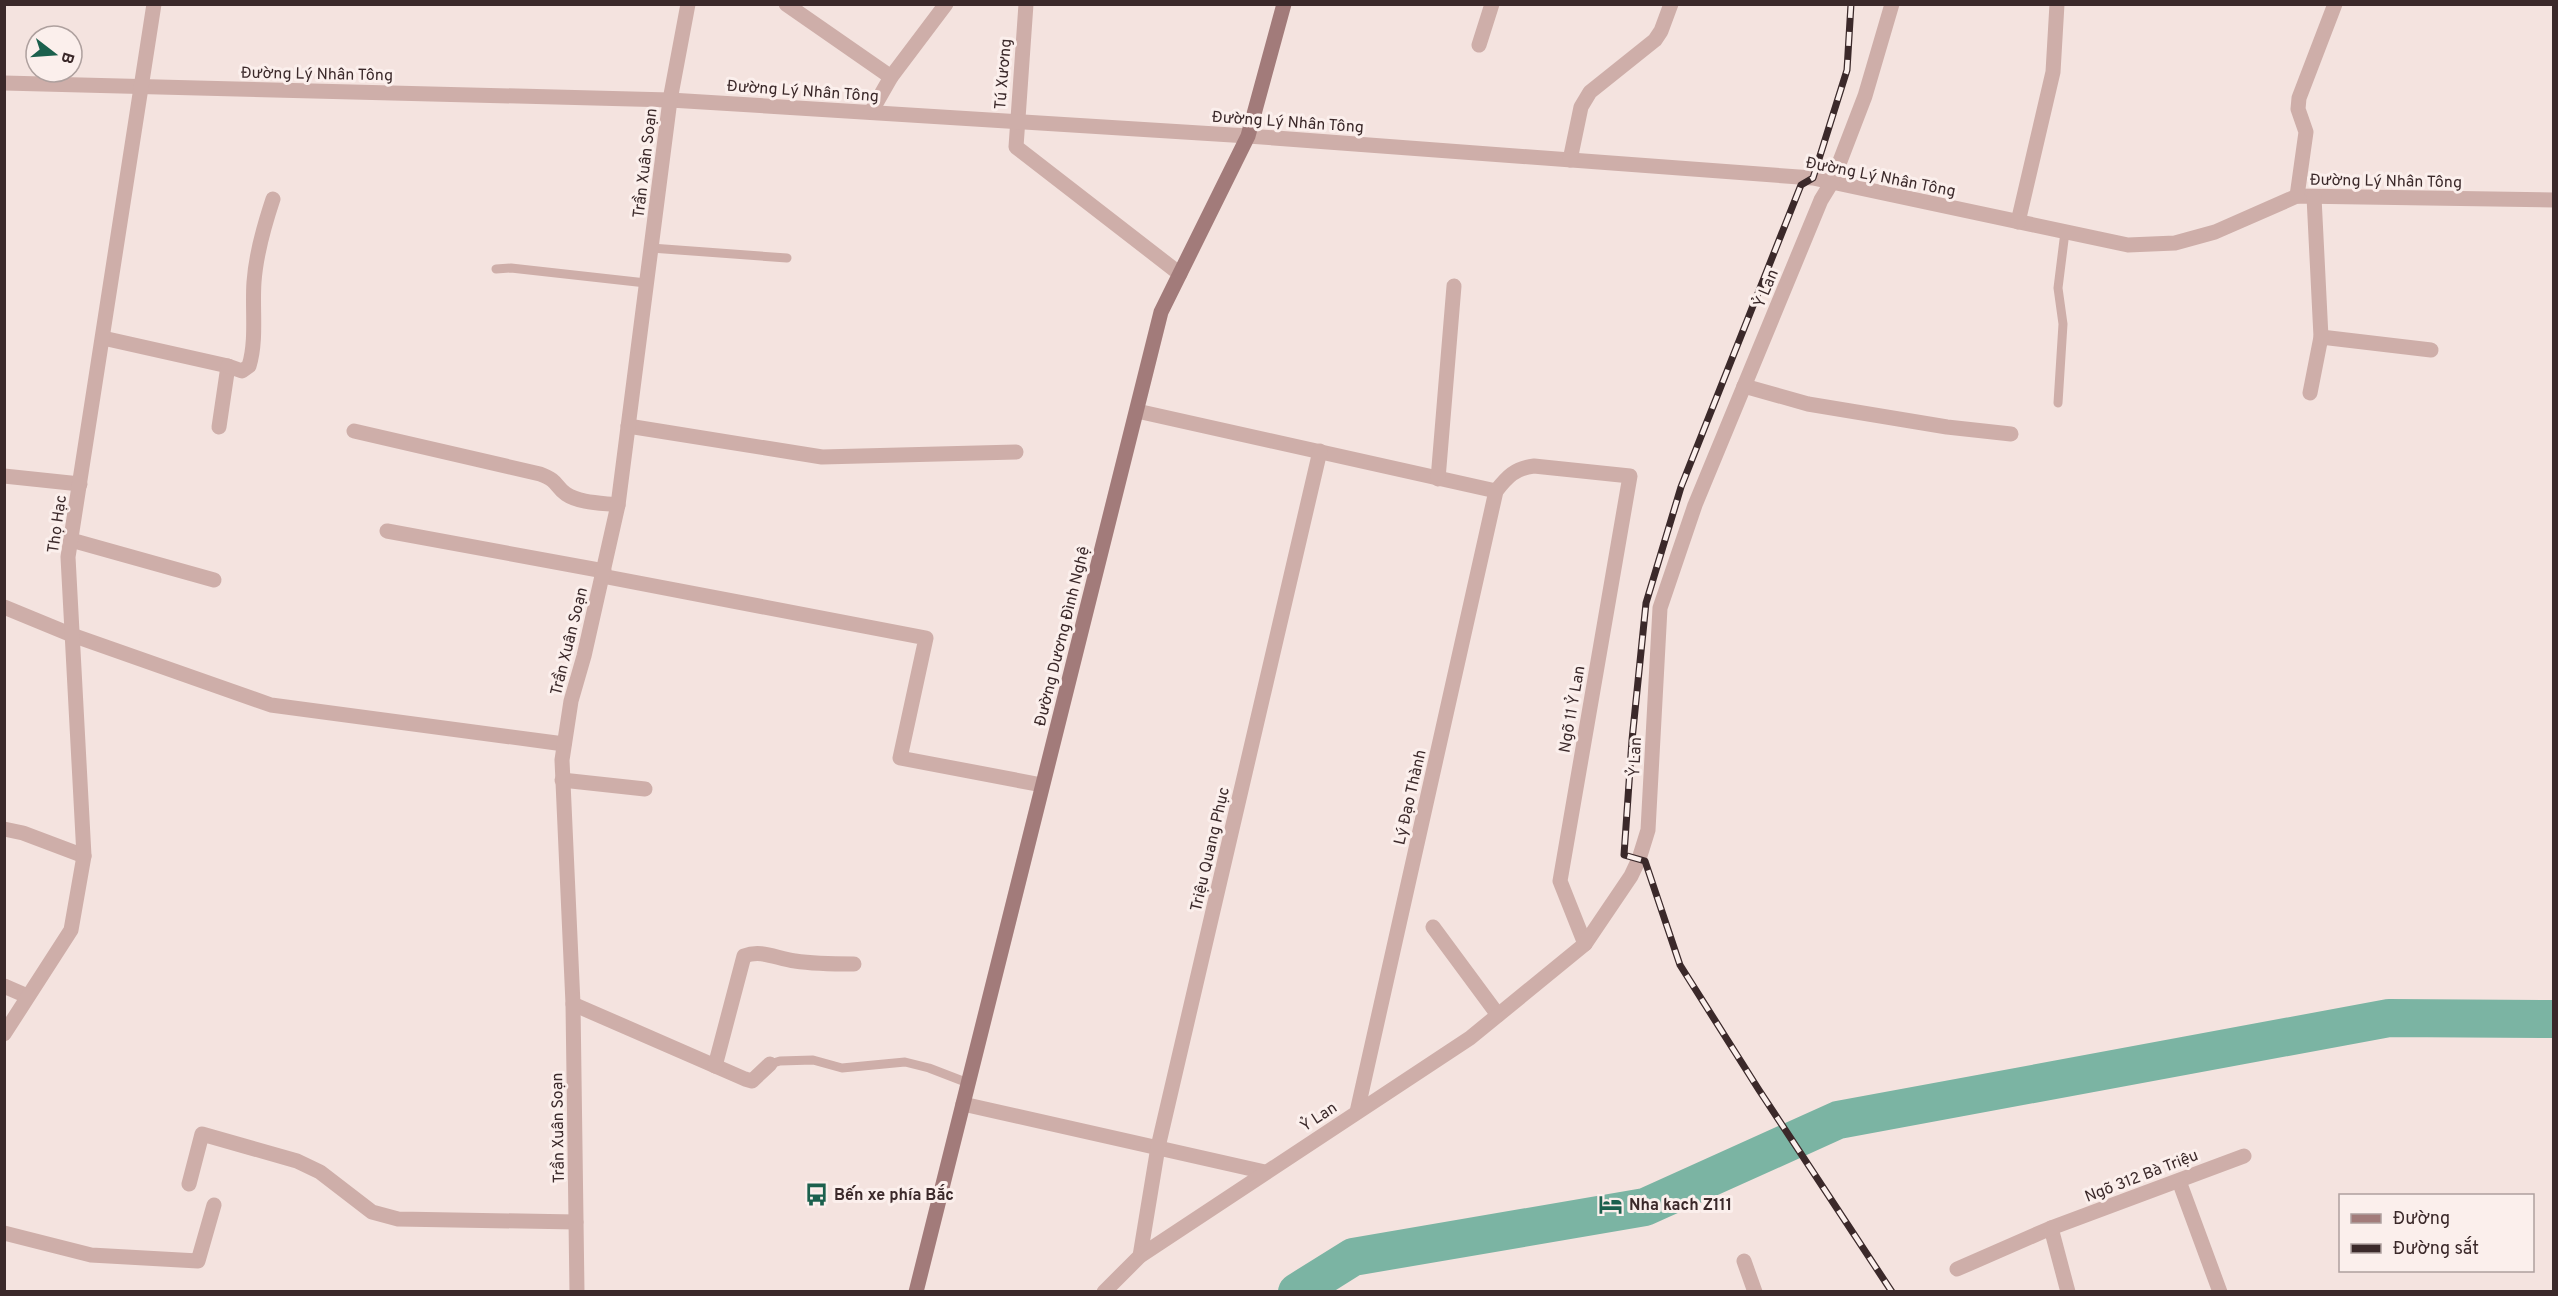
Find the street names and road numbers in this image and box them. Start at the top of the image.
street label: Tú Xương [991,38,1017,110]
street label: Đường Lý Nhân Tông [241,64,393,86]
street label: Đường Lý Nhân Tông [726,77,880,107]
street label: Trần Xuân Soạn [628,107,663,219]
street label: Đường Lý Nhân Tông [1211,108,1365,138]
street label: Đường Lý Nhân Tông [1804,154,1957,202]
street label: Đường Lý Nhân Tông [2310,171,2462,193]
street label: Ỷ Lan [1748,266,1784,311]
street label: Thọ Hạc [44,494,72,555]
street label: Đường Dương Đình Nghệ [1031,545,1095,728]
street label: Trần Xuân Soạn [546,585,593,698]
street label: Ngõ 11 Ỷ Lan [1554,664,1590,754]
street label: Ỷ Lan [1623,737,1647,778]
street label: Lý Đạo Thành [1390,748,1432,847]
street label: Triệu Quang Phục [1187,785,1235,914]
street label: Trần Xuân Soạn [547,1072,570,1184]
street label: Ỷ Lan [1296,1097,1341,1137]
street label: Ngõ 312 Bà Triệu [2082,1146,2201,1208]

